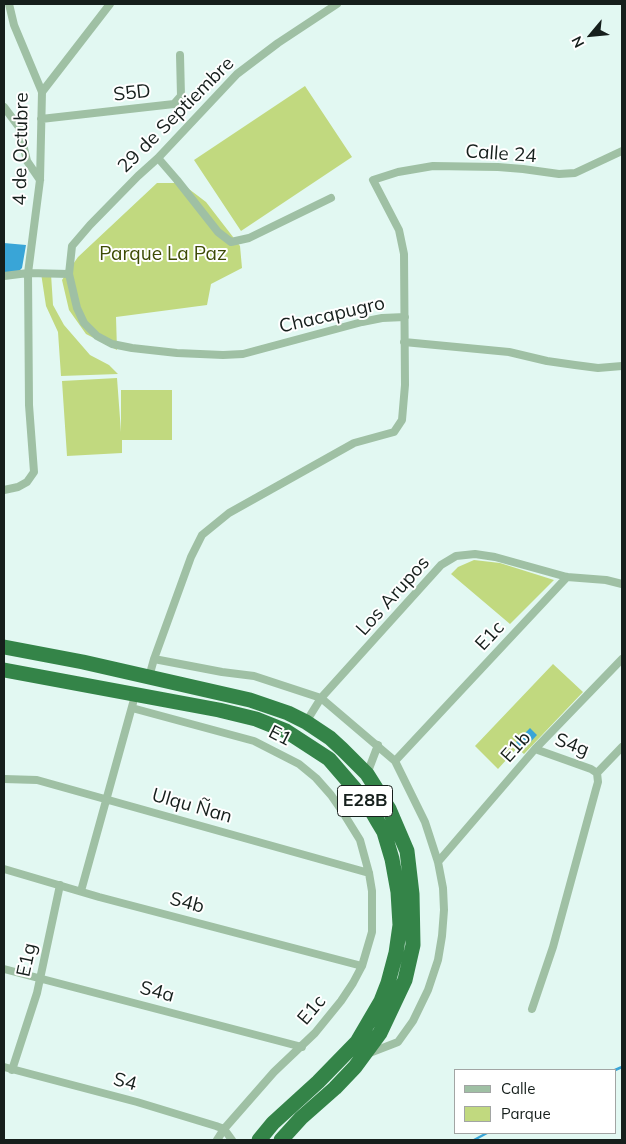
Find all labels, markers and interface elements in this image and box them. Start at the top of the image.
north arrow [566,10,616,60]
text: N [567,33,588,51]
street label: 29 de Septiembre [113,52,239,178]
street label: S5D [112,80,152,106]
street label: 4 de Octubre [9,92,33,206]
street label: Calle 24 [465,140,537,168]
park label: Parque La Paz [99,243,227,265]
street label: Chacapugro [277,292,387,338]
street label: Los Arupos [351,552,435,640]
street label: E1c [471,617,509,655]
street label: E1 [265,721,295,751]
street label: E1b [496,727,536,767]
street label: S4g [552,728,592,762]
street label: Ulqu Ñan [149,784,235,828]
road number: E28B [338,786,392,816]
street label: S4b [167,888,207,918]
street label: E1g [12,941,42,979]
street label: S4a [137,977,177,1007]
street label: E1c [293,990,331,1030]
street label: S4 [111,1068,139,1096]
legend [454,1069,616,1134]
text: Calle [501,1079,535,1098]
text: Parque [501,1104,551,1123]

